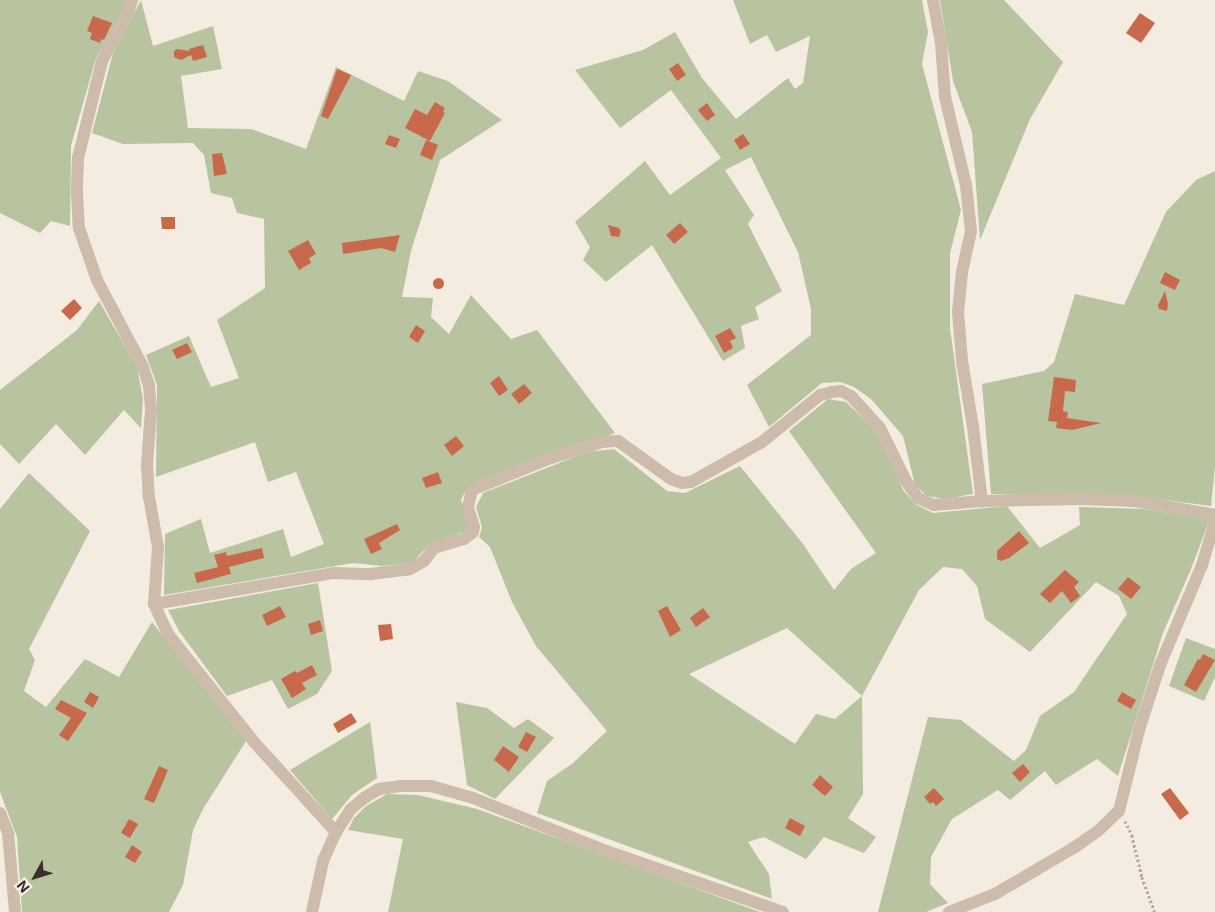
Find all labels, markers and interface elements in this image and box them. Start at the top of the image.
north arrow [10,852,60,902]
text: N [13,877,33,896]

